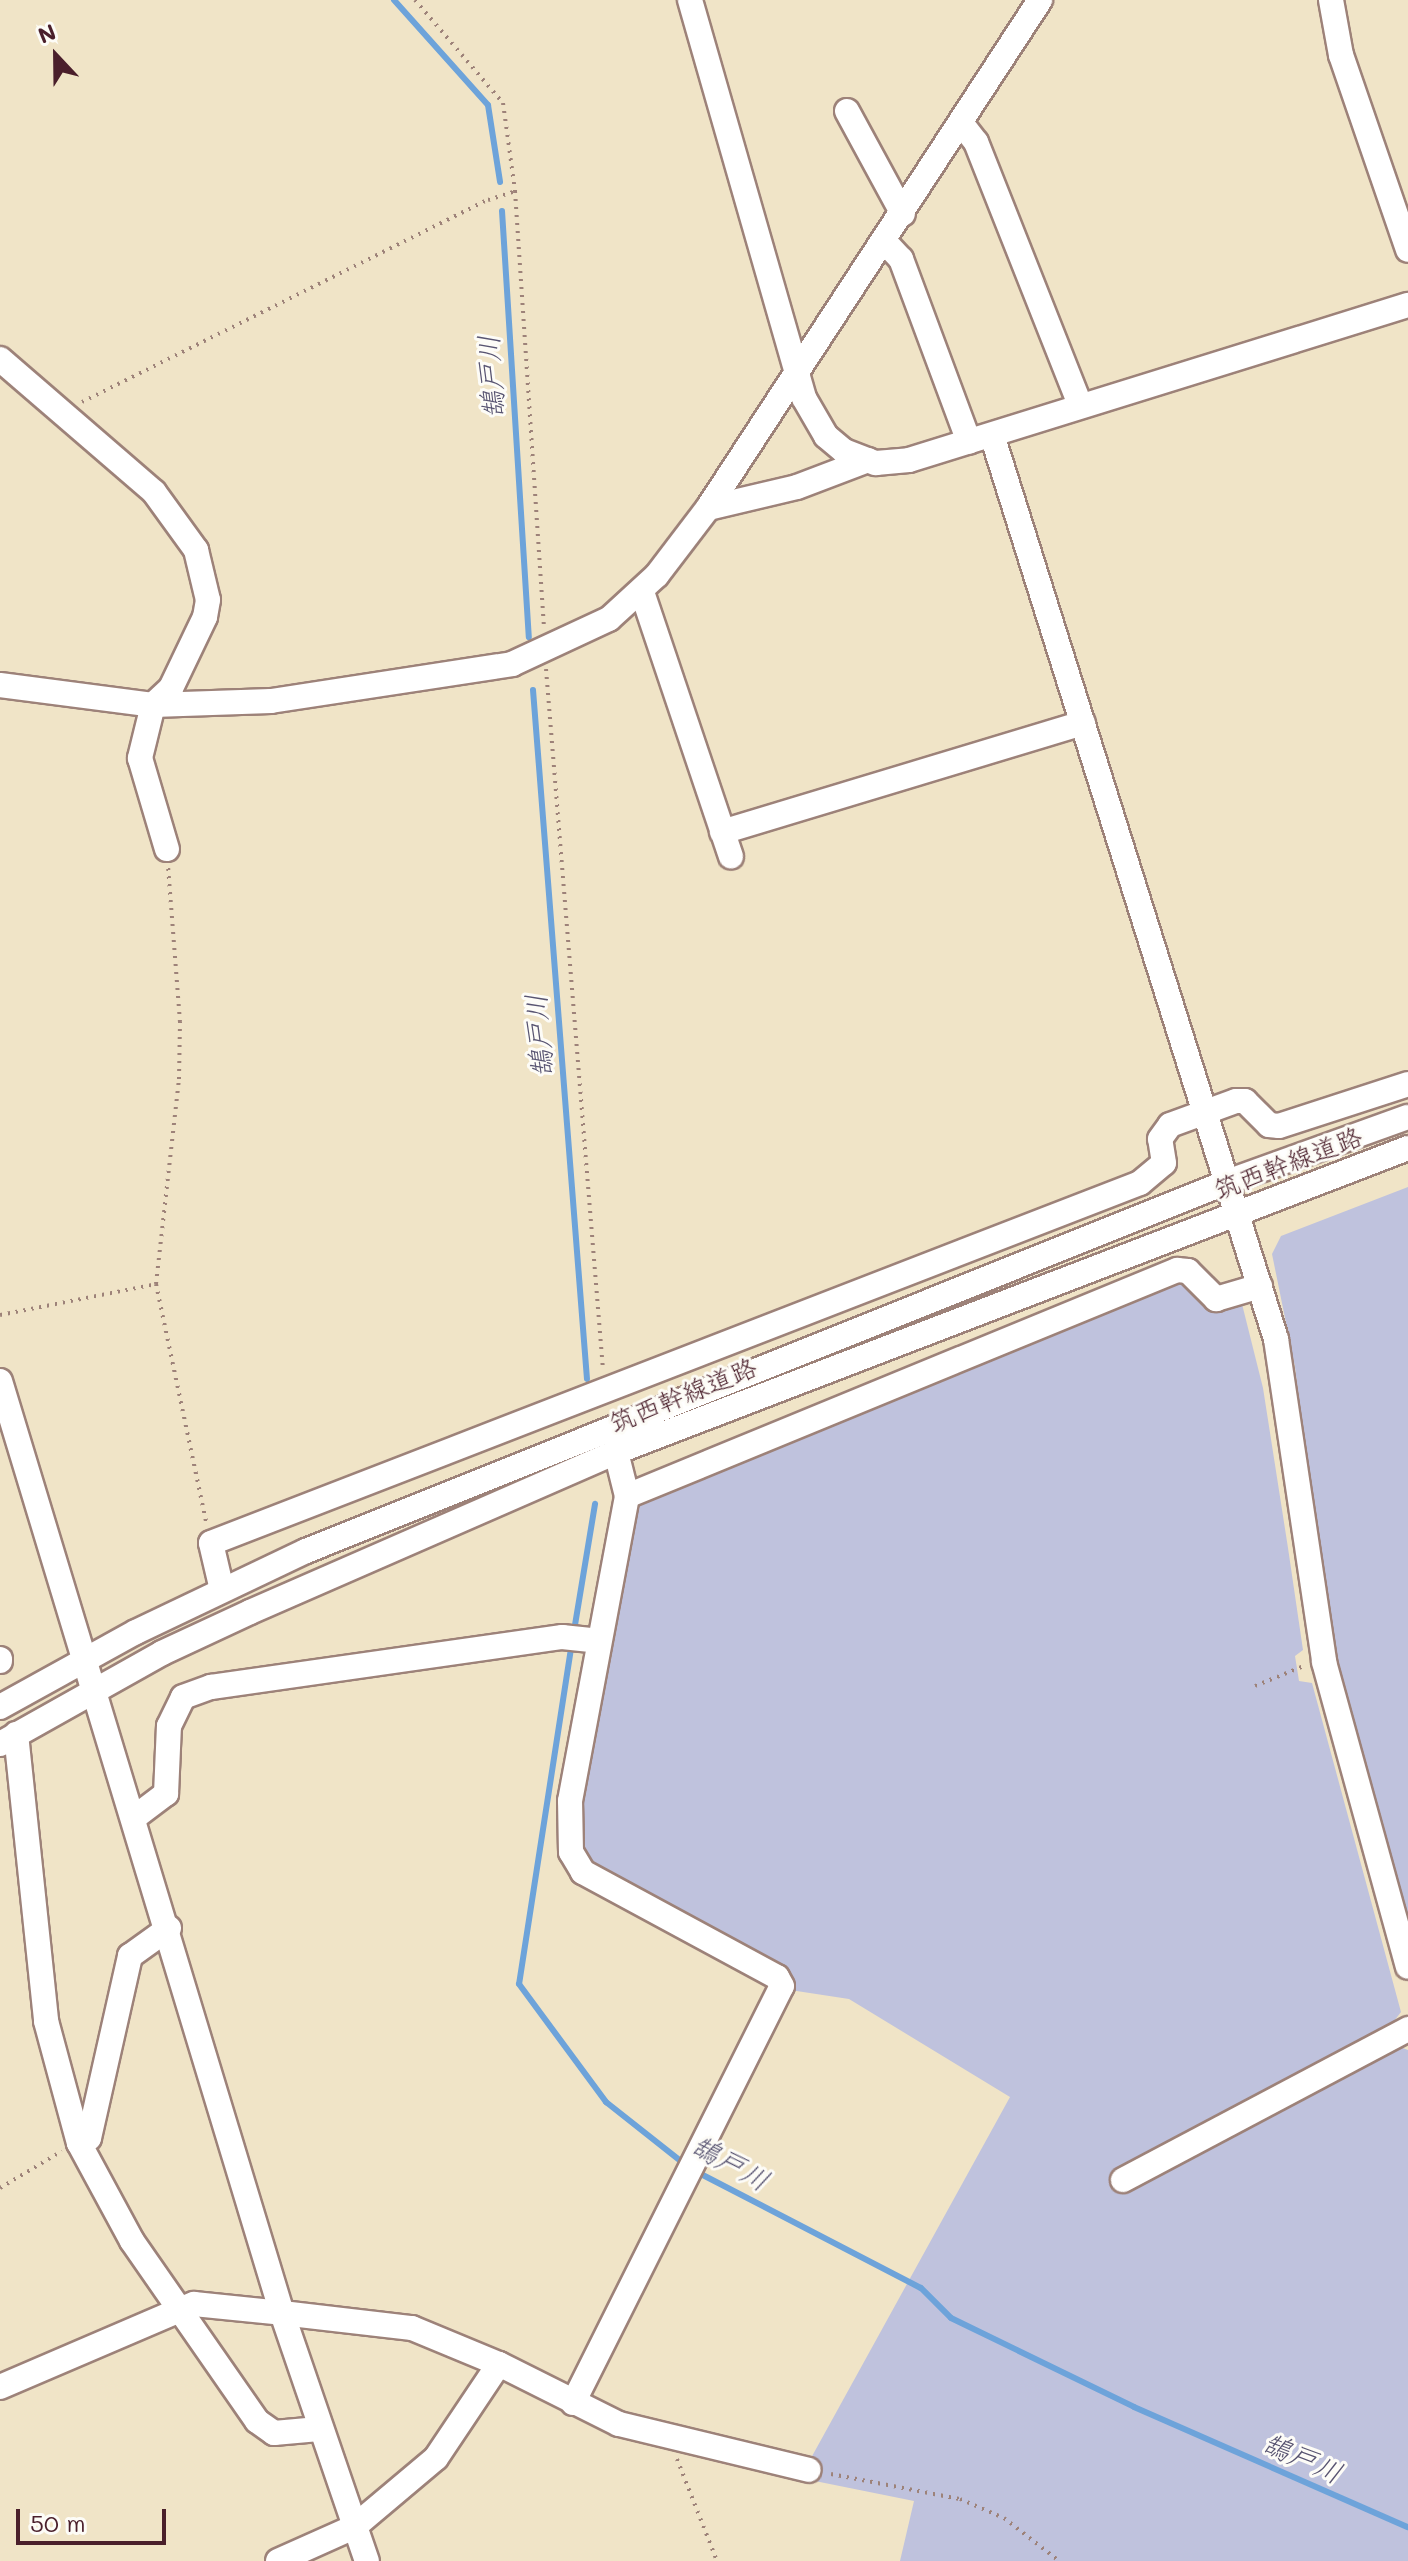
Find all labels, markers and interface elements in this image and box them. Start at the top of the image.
north arrow [16,16,96,96]
text: N [34,17,60,50]
water label: 鵠戸川 [470,334,510,420]
water label: 鵠戸川 [518,993,558,1079]
street label: 筑西幹線道路 [1210,1120,1366,1206]
street label: 筑西幹線道路 [605,1351,761,1439]
water label: 鵠戸川 [686,2127,776,2197]
water label: 鵠戸川 [1258,2425,1348,2489]
scale bar [20,2493,170,2543]
text: 50 m [30,2507,86,2538]

